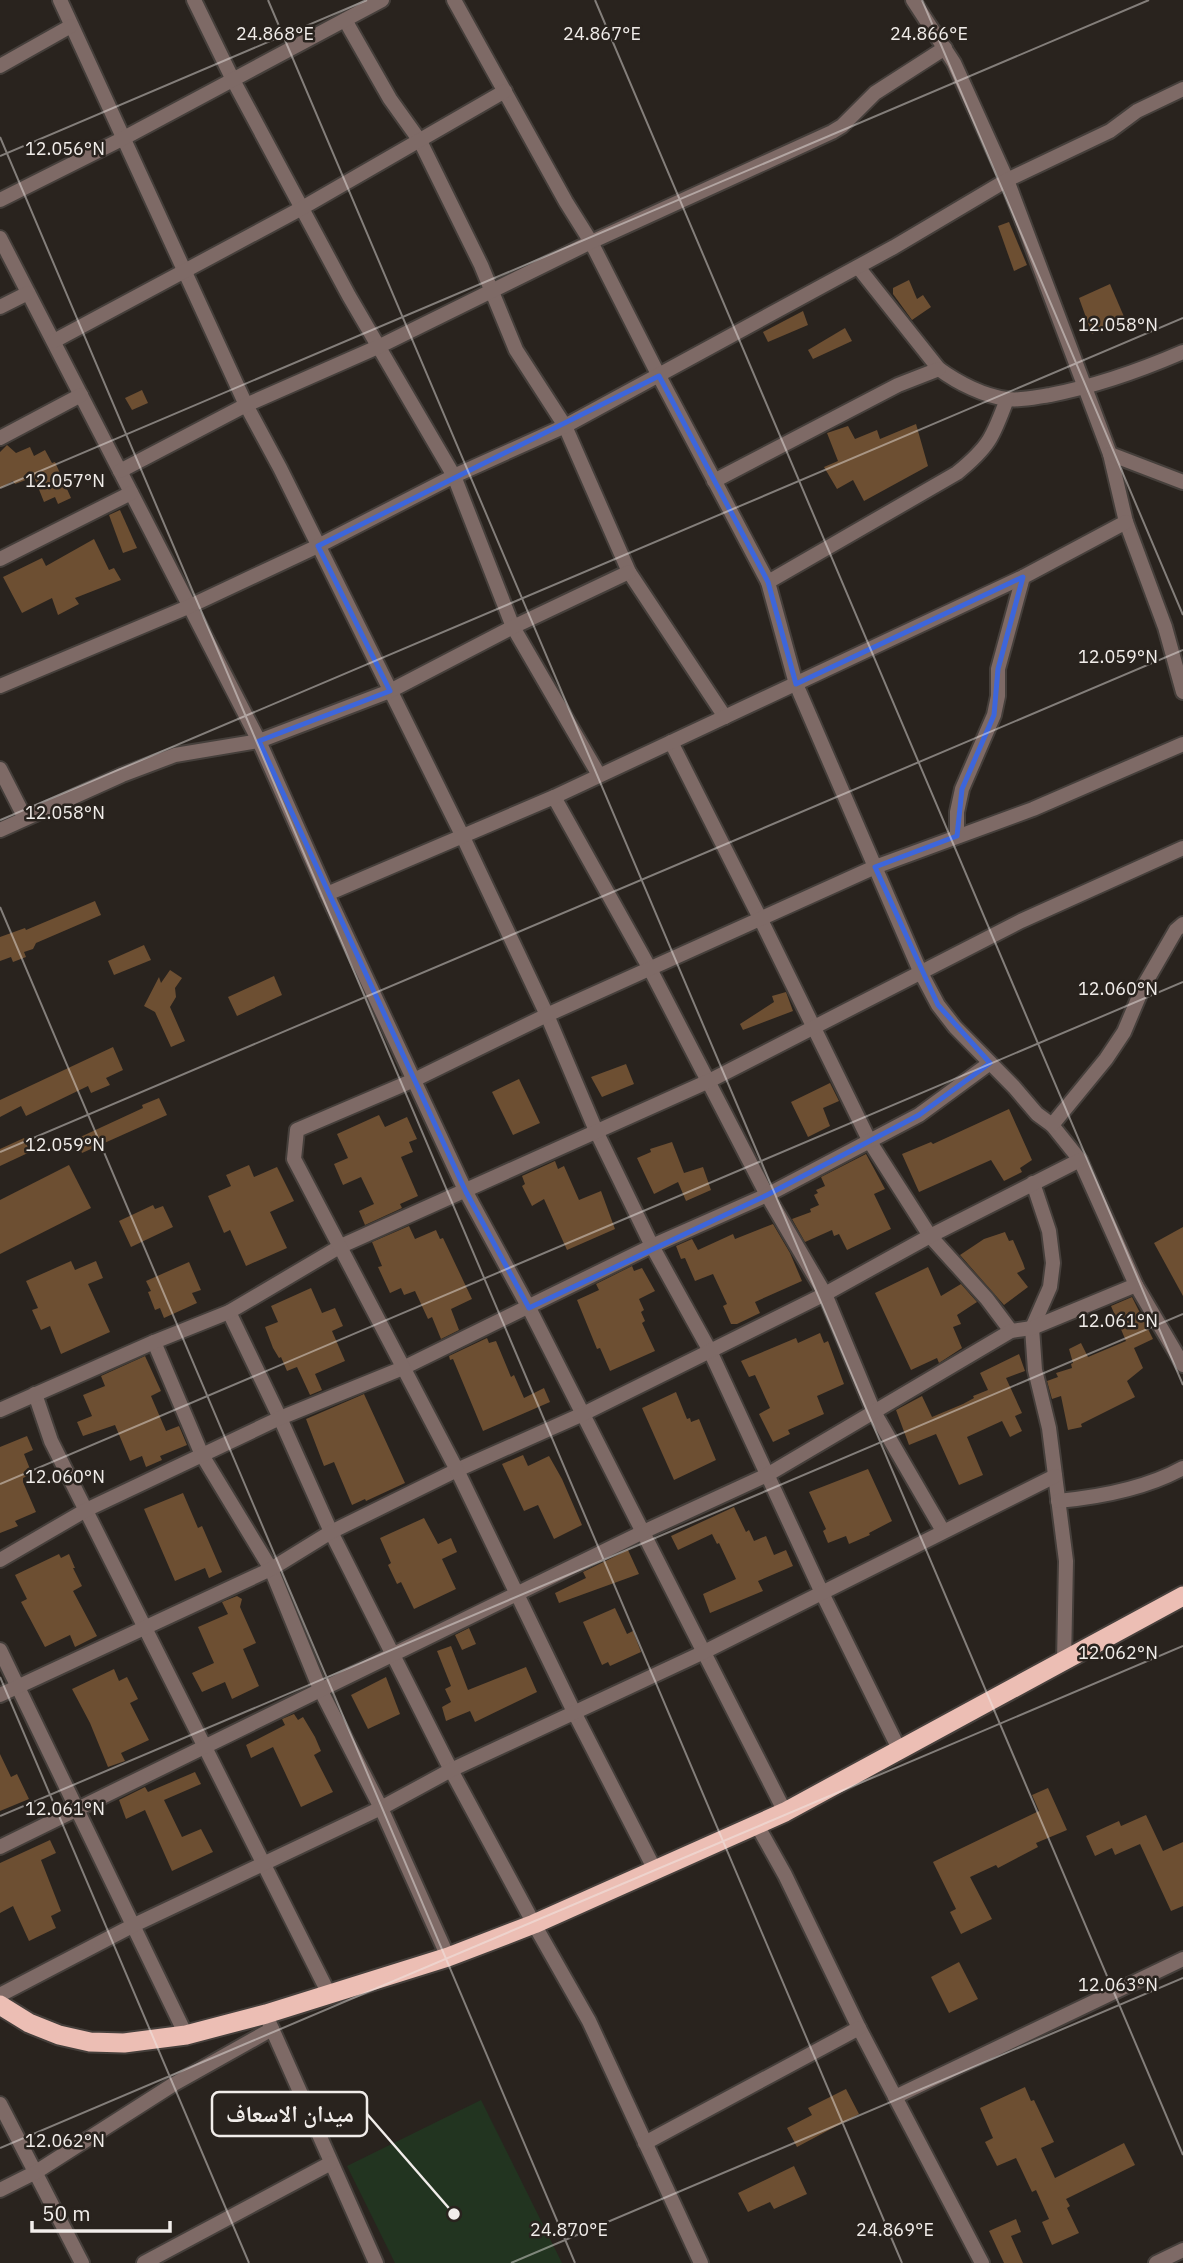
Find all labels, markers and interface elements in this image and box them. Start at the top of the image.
text: 24.868°E [236,22,314,45]
text: 24.867°E [563,22,641,45]
text: 24.866°E [890,22,968,45]
text: 12.056°N [25,137,105,160]
text: 12.058°N [1078,313,1158,336]
text: 12.057°N [25,469,105,492]
text: 12.059°N [1078,645,1158,668]
text: 12.058°N [25,801,105,824]
text: 12.060°N [1078,977,1158,1000]
text: 12.059°N [25,1133,105,1156]
text: 12.061°N [1078,1309,1158,1332]
text: 12.060°N [25,1465,105,1488]
text: 12.062°N [1078,1641,1158,1664]
text: 12.061°N [25,1797,105,1820]
text: 12.063°N [1078,1973,1158,1996]
callout: ميدان الاسعاف [212,2092,367,2136]
text: ميدان الاسعاف [226,2098,354,2128]
text: 12.062°N [25,2129,105,2152]
scale bar [32,2190,170,2234]
text: 50 m [42,2199,91,2227]
text: 24.870°E [530,2218,608,2241]
text: 24.869°E [856,2218,934,2241]

